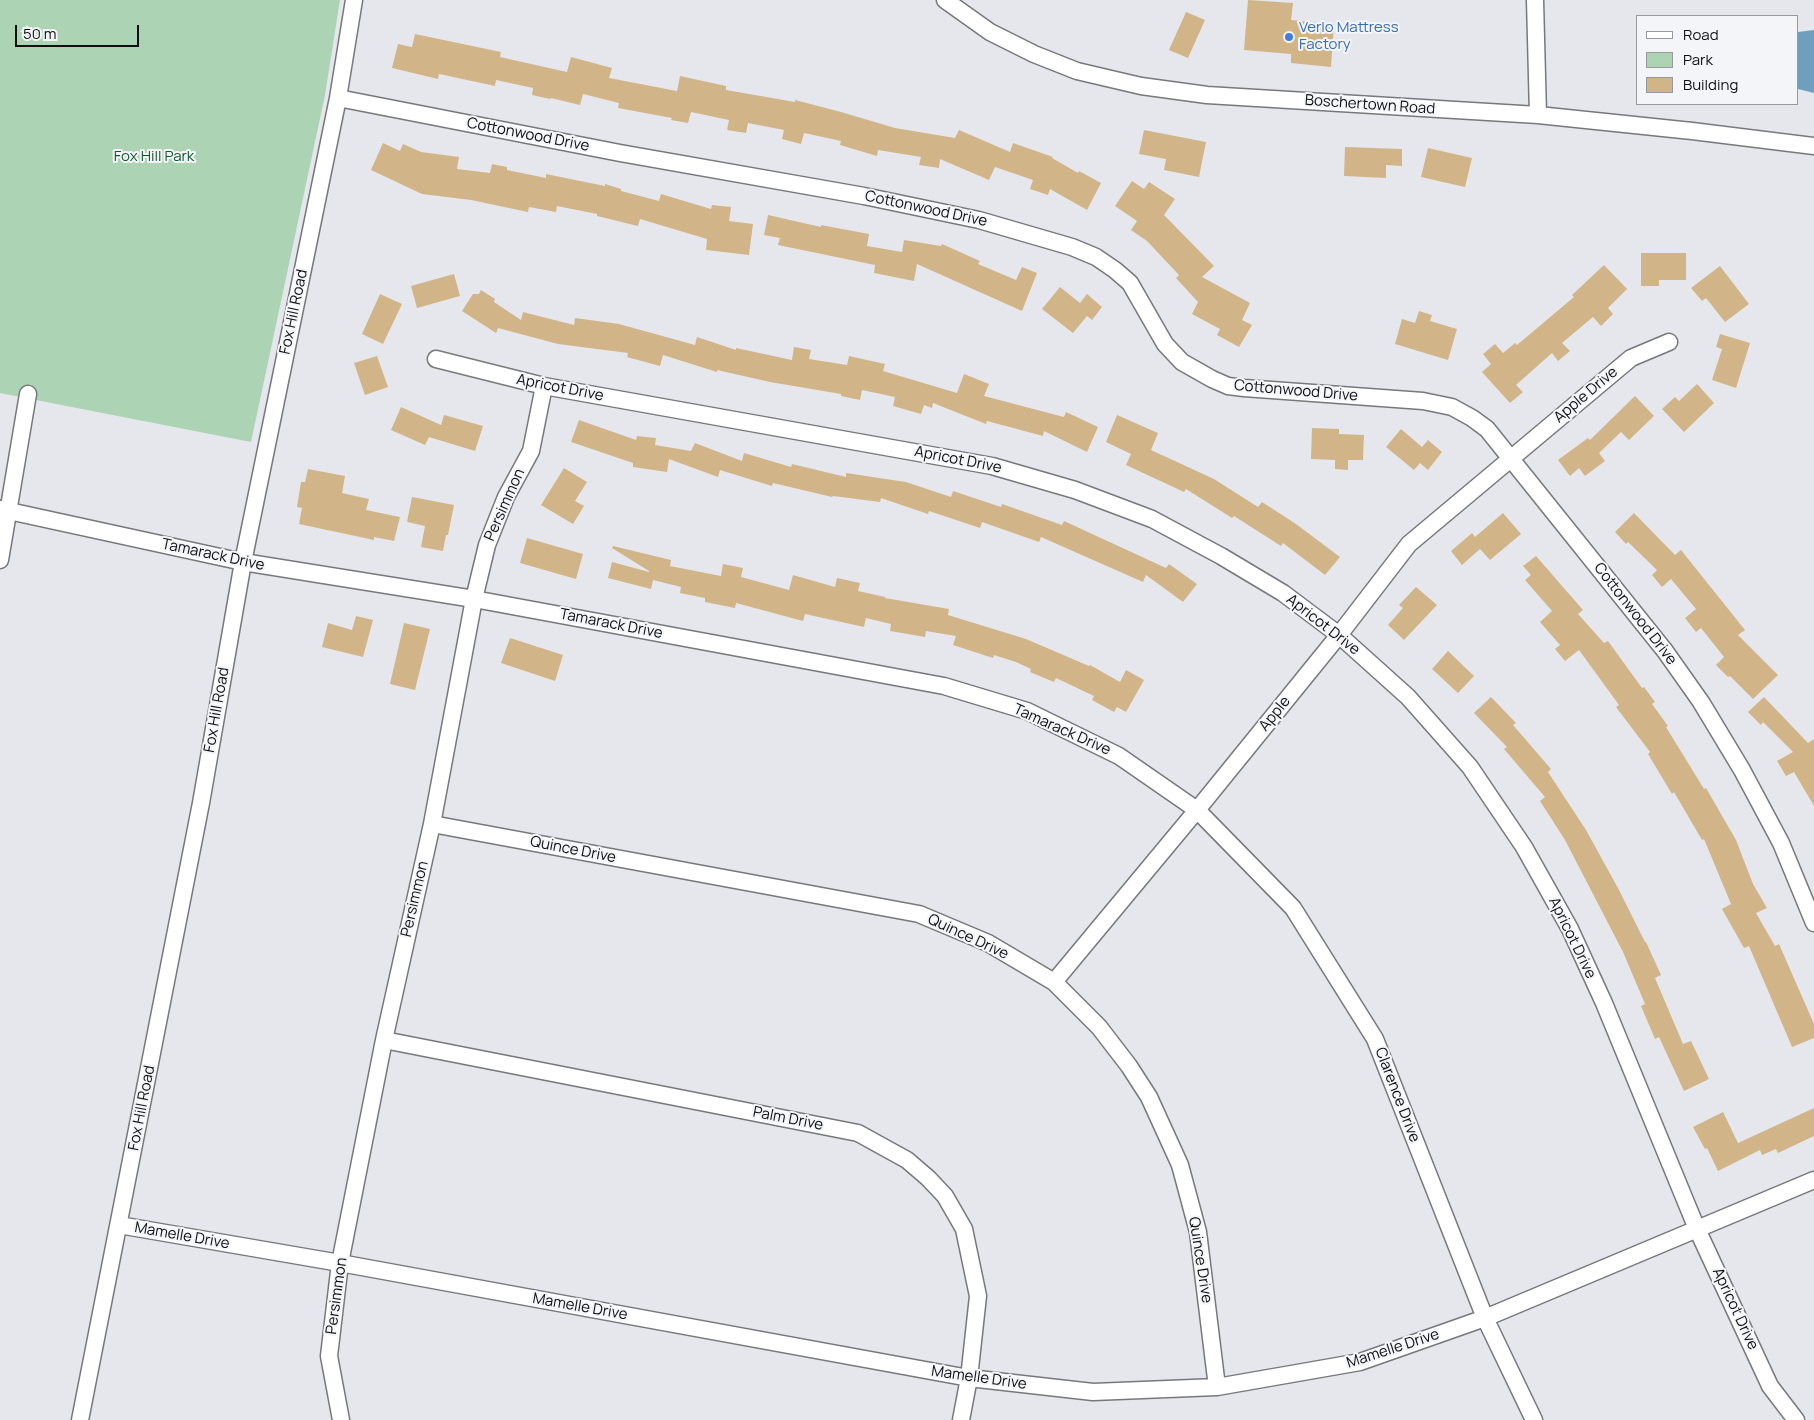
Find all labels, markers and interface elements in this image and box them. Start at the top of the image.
scale bar [18,15,141,47]
legend [1636,15,1799,105]
place label: Verlo Mattress Factory [1299,19,1399,54]
text: 50 m [23,23,57,44]
text: Road [1683,24,1719,45]
marker: Verlo Mattress Factory [1283,31,1295,43]
text: Park [1683,49,1713,70]
text: Building [1683,74,1738,95]
street label: Boschertown Road [1304,91,1436,119]
street label: Cottonwood Drive [465,114,591,156]
park label: Fox Hill Park [114,148,194,166]
street label: Cottonwood Drive [863,187,989,231]
street label: Fox Hill Road [276,268,312,356]
street label: Apple Drive [1550,363,1622,427]
street label: Apricot Drive [515,371,605,405]
street label: Cottonwood Drive [1233,377,1359,405]
street label: Apricot Drive [913,443,1003,477]
street label: Persimmon [481,466,529,544]
street label: Tamarack Drive [160,535,266,575]
street label: Cottonwood Drive [1590,559,1680,669]
street label: Apricot Drive [1283,591,1363,659]
street label: Tamarack Drive [558,605,664,643]
street label: Fox Hill Road [201,666,233,754]
street label: Apple [1256,693,1294,735]
street label: Tamarack Drive [1011,701,1113,759]
street label: Quince Drive [529,833,617,867]
street label: Persimmon [398,859,432,939]
street label: Apricot Drive [1545,894,1599,982]
street label: Quince Drive [925,910,1011,964]
street label: Clarence Drive [1371,1045,1423,1145]
street label: Fox Hill Road [125,1064,159,1152]
street label: Palm Drive [751,1103,825,1135]
street label: Quince Drive [1184,1216,1216,1304]
street label: Mamelle Drive [133,1219,231,1253]
street label: Persimmon [323,1256,351,1336]
street label: Apricot Drive [1708,1265,1762,1353]
street label: Mamelle Drive [531,1290,629,1324]
street label: Mamelle Drive [1344,1326,1442,1372]
street label: Mamelle Drive [930,1362,1028,1394]

